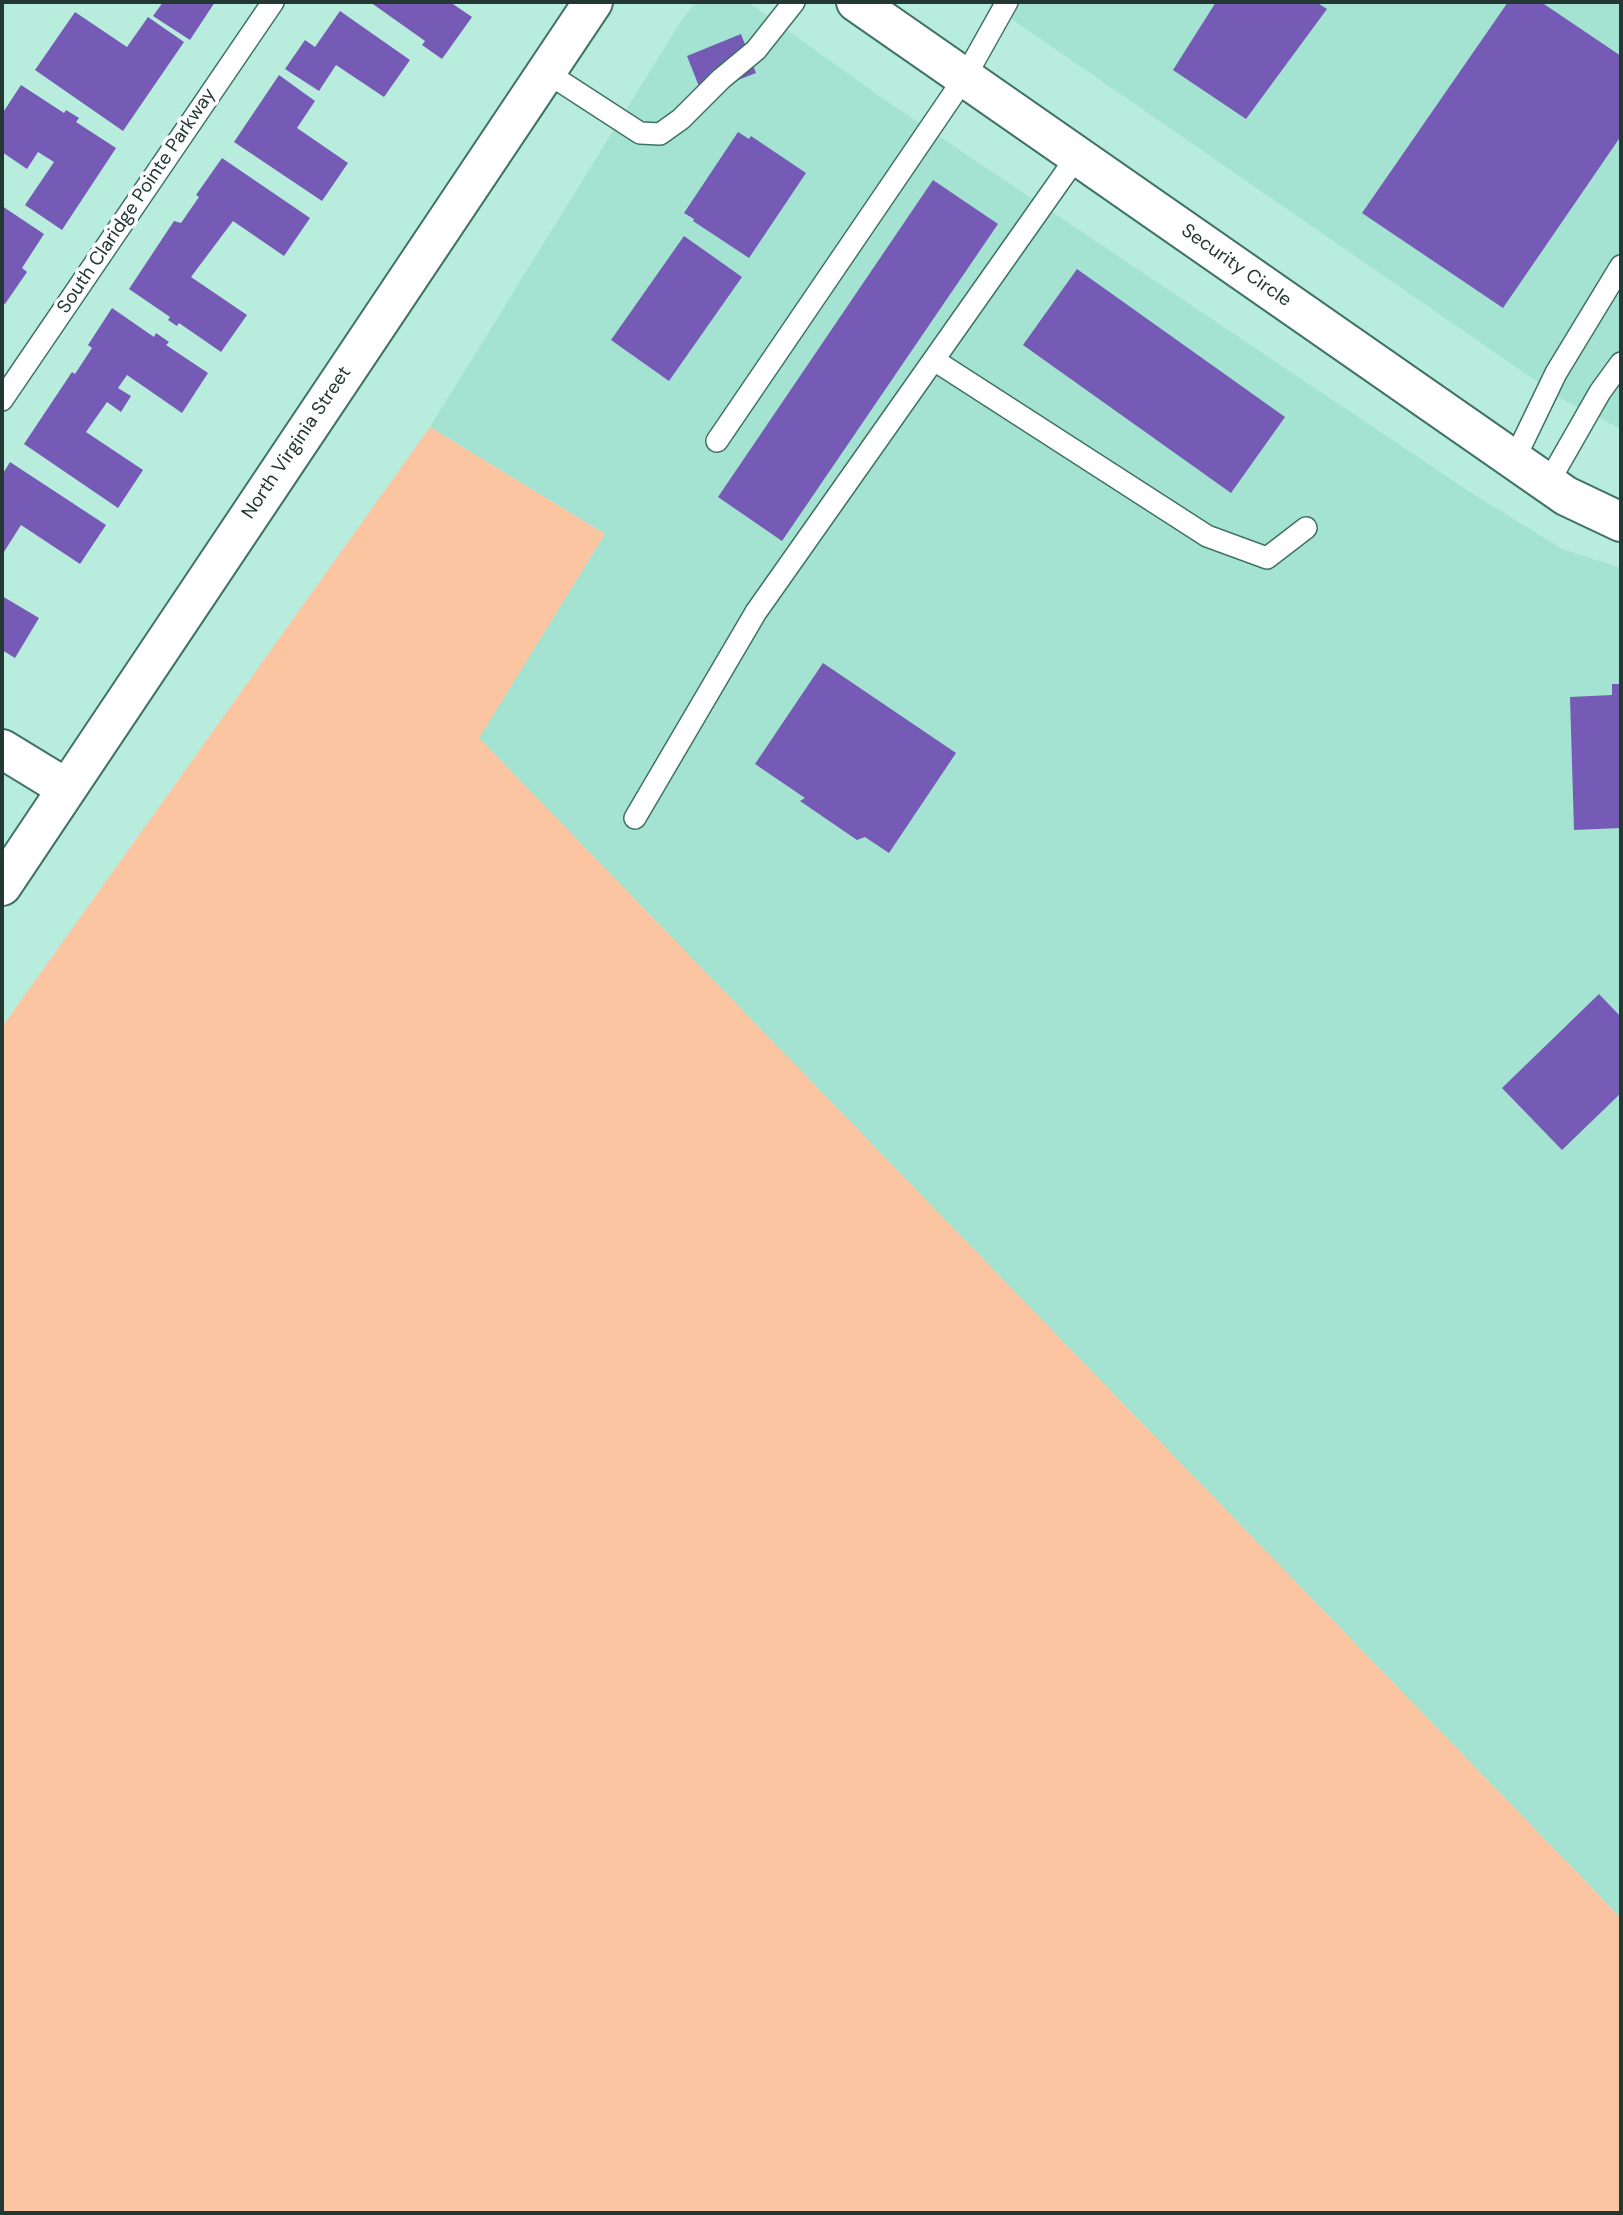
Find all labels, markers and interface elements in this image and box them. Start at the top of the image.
street label: South Claridge Pointe Parkway [53,84,221,318]
street label: Security Circle [1177,220,1295,312]
street label: North Virginia Street [238,363,356,523]

